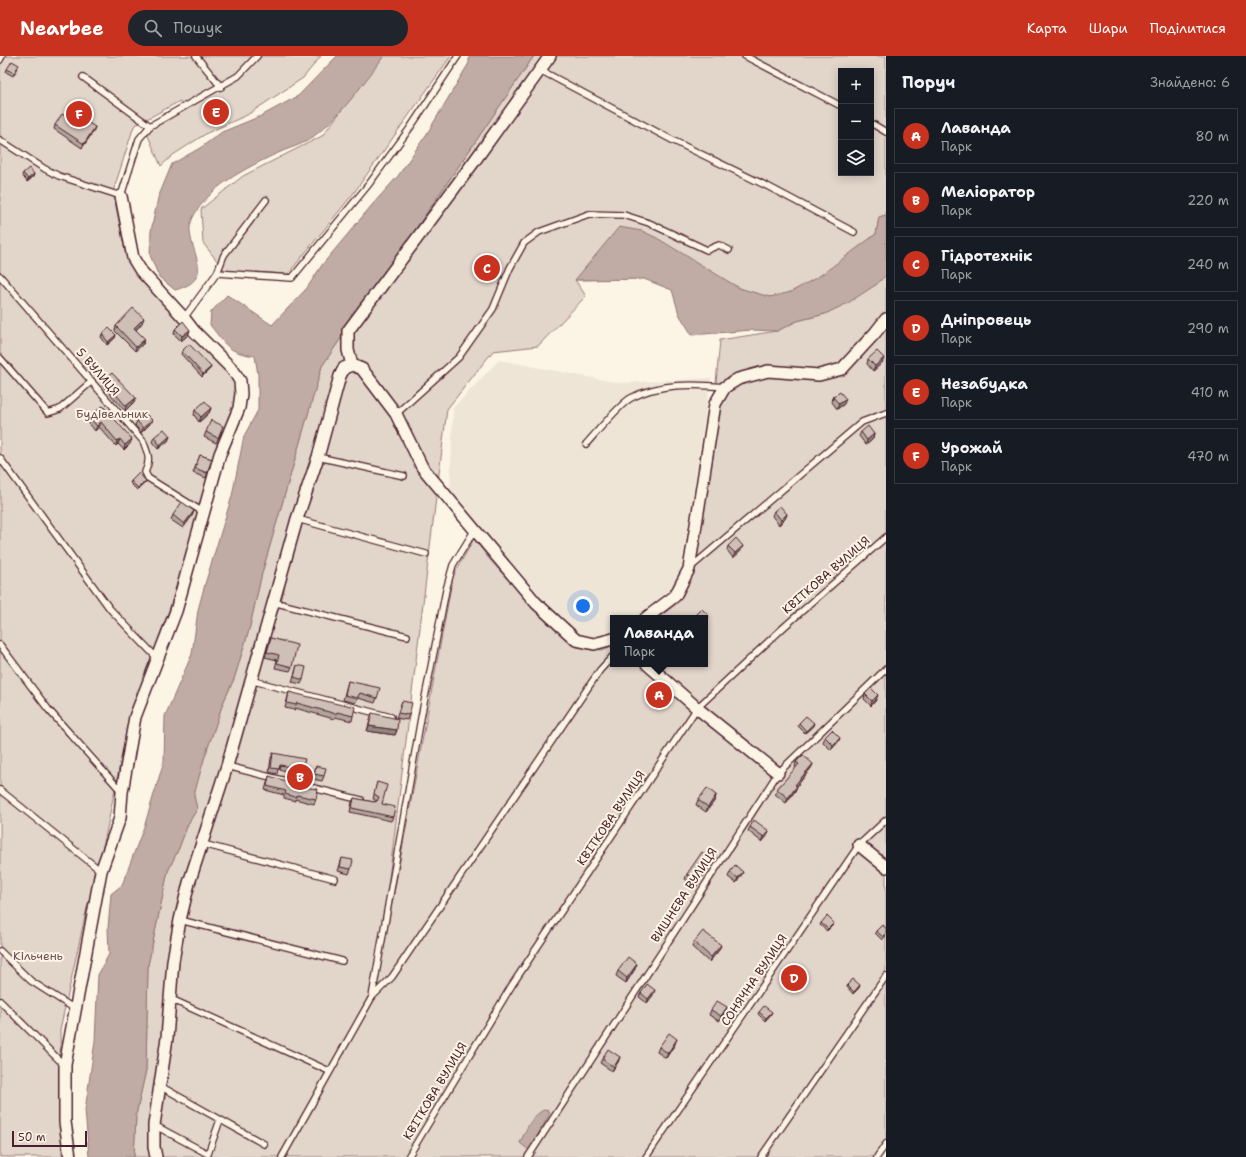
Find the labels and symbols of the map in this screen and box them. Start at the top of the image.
pin: E [203,97,229,127]
pin: F [66,99,92,129]
pin: C [474,253,500,283]
street label: 5 ВУЛИЦЯ [73,345,123,399]
park label: Будівельник [76,406,149,422]
street label: КВІТКОВА ВУЛИЦЯ [779,533,873,617]
your location [573,596,593,616]
pin: A [646,680,672,710]
pin: B [287,762,313,792]
street label: КВІТКОВА ВУЛИЦЯ [573,767,649,869]
street label: ВИШНЕВА ВУЛИЦЯ [647,844,721,946]
street label: СОНЯЧНА ВУЛИЦЯ [717,931,791,1029]
park label: Кільчень [13,948,63,964]
pin: D [781,963,807,993]
street label: КВІТКОВА ВУЛИЦЯ [400,1039,470,1143]
scale bar [12,1129,87,1148]

